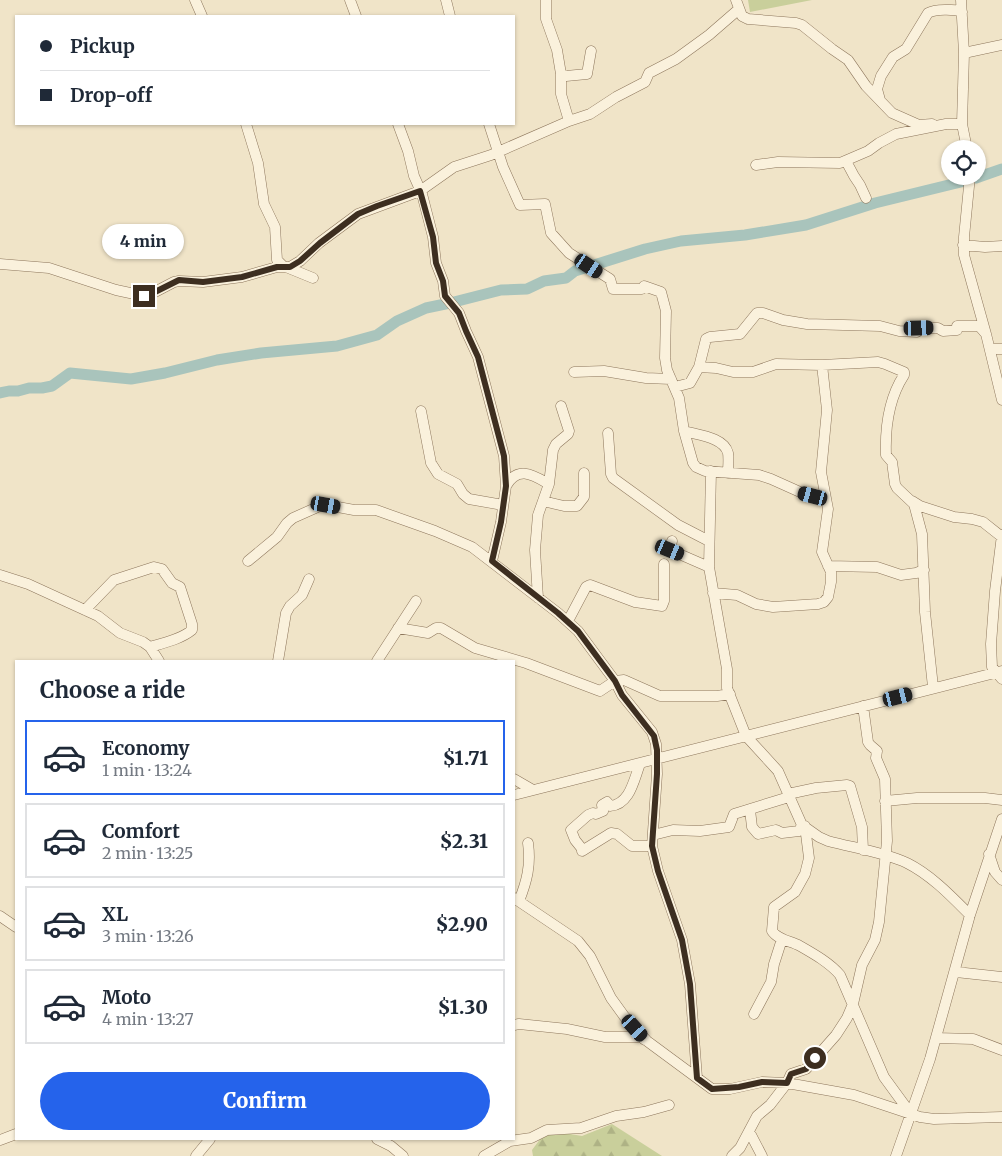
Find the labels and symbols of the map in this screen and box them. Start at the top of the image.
callout: 4 min [103,224,185,258]
car [572,251,605,281]
route end [133,285,155,307]
car [903,320,934,336]
car [796,485,829,507]
car [309,495,342,515]
car [653,537,686,563]
car [881,686,914,708]
car [619,1012,650,1044]
route start [804,1047,826,1069]

